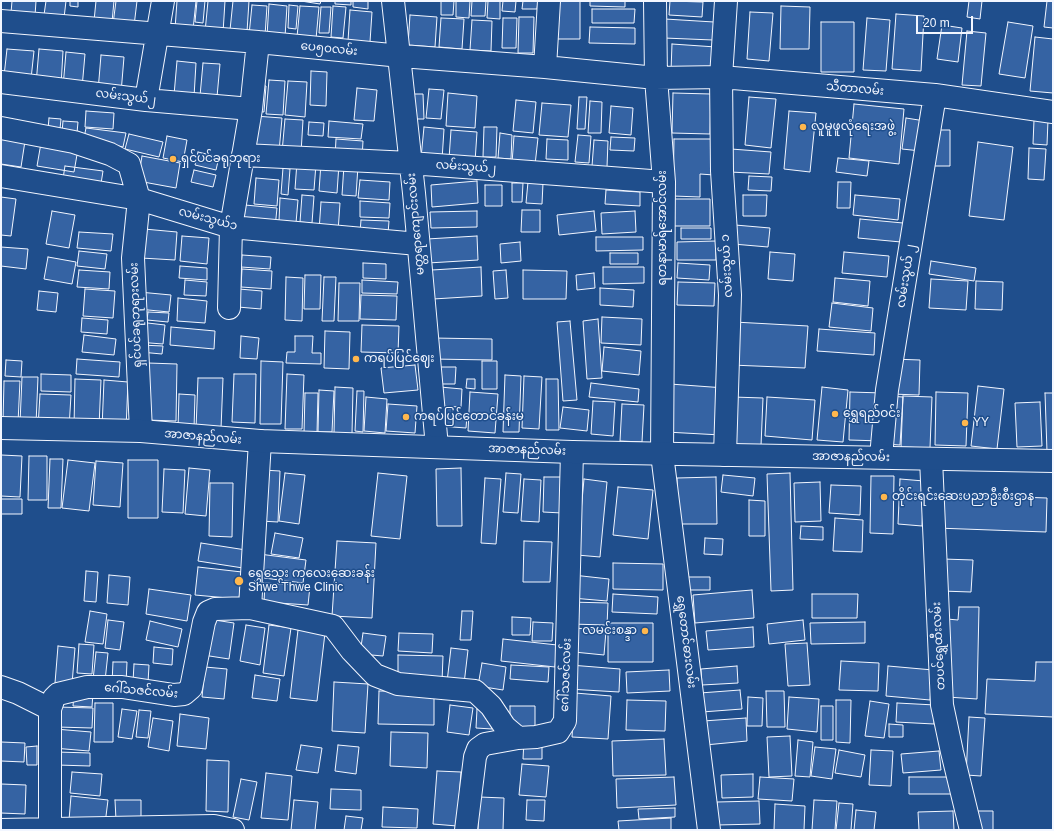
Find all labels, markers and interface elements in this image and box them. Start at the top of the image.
scale bar [918,8,975,34]
text: 20 m [923,16,950,30]
street label: ပေ၅၀လမ်း [300,39,358,59]
street label: သီတာလမ်း [825,79,885,99]
street label: လမ်းသွယ်၂ [95,86,157,108]
place label: လူမူဖူလုံရေးအဖွဲ့ [811,120,895,134]
marker: လူမူဖူလုံရေးအဖွဲ့ [798,122,808,132]
place label: ရှင်ပင်ခရုဘုရား [181,152,260,166]
marker: ရှင်ပင်ခရုဘုရား [168,154,178,164]
street label: လမ်းသွယ်၂ [435,158,497,176]
street label: ရတနာမာရ်အောင်လမ်း [656,170,670,286]
street label: မတ္တရာကျောင်းလမ်း [404,172,428,276]
street label: လမ်းသွယ်၁ [177,204,239,234]
street label: လမ်းသွယ် ၁ [718,234,736,298]
street label: လမ်းသွယ် ၂ [894,243,918,309]
street label: ရှင်ပင်ခရုဘုရားလမ်း [127,262,145,368]
place label: ကရပ်ပြင်ဈေး [364,352,435,366]
marker: ကရပ်ပြင်ဈေး [351,354,361,364]
place label: ရွှေရည်ဝင်း [843,407,900,421]
marker: ရွှေရည်ဝင်း [830,409,840,419]
place label: ကရပ်ပြင်တောင်ခန်းမ [414,410,524,424]
marker: ကရပ်ပြင်တောင်ခန်းမ [401,412,411,422]
place label: YY [973,416,989,430]
marker: YY [960,418,970,428]
street label: အာဇာနည်လမ်း [164,426,242,448]
street label: အာဇာနည်လမ်း [488,441,566,459]
street label: အာဇာနည်လမ်း [812,449,890,465]
place label: တိုင်းရင်းဆေးပညာဦးစီးဌာန [892,490,1034,504]
marker: တိုင်းရင်းဆေးပညာဦးစီးဌာန [879,492,889,502]
place label: ရွှေသွေး ကလေးဆေးခန်း Shwe Thwe Clinic [248,567,375,595]
marker: ရွှေသွေး ကလေးဆေးခန်း Shwe Thwe Clinic [233,575,245,587]
street label: ရွှေတောင်ဓားလမ်း [673,595,699,689]
street label: တပင်ရွှေထီးလမ်း [929,601,949,691]
place label: လမင်းစန္ဒာ [582,624,637,638]
marker: လမင်းစန္ဒာ [640,626,650,636]
street label: ဂေါ်သဇင်လမ်း [558,638,574,712]
street label: ဂေါ်သဇင်လမ်း [104,681,178,701]

